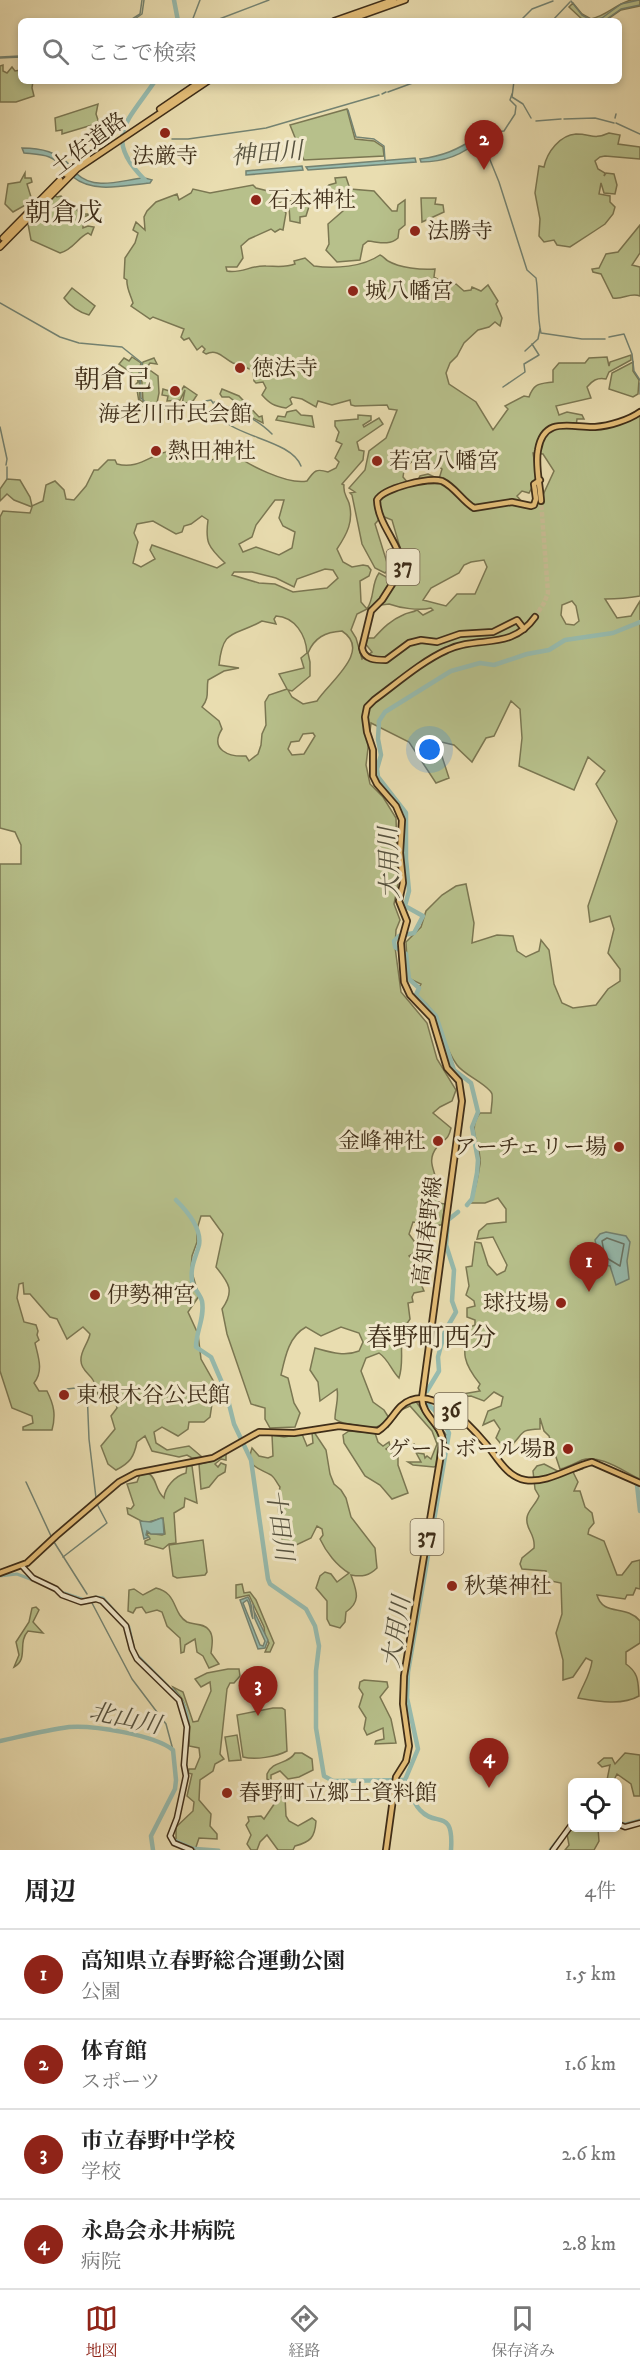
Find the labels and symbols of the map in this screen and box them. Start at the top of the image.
street label: 土佐道路 [46,107,132,181]
pin: 2 [464,120,504,170]
marker: 法厳寺 [158,126,172,140]
water label: 神田川 [230,136,307,172]
place label: 法厳寺 [132,143,198,170]
place label: 石本神社 [268,187,356,214]
marker: 石本神社 [249,193,263,207]
district label: 朝倉戊 [25,197,103,230]
place label: 法勝寺 [427,218,493,245]
marker: 法勝寺 [408,224,422,238]
place label: 城八幡宮 [365,278,453,305]
marker: 城八幡宮 [346,284,360,298]
place label: 徳法寺 [252,355,318,382]
marker: 徳法寺 [233,361,247,375]
district label: 朝倉己 [74,364,152,397]
marker: 海老川市民会館 [168,384,182,398]
place label: 海老川市民会館 [98,401,252,428]
place label: 熱田神社 [168,438,256,465]
marker: 熱田神社 [149,444,163,458]
place label: 若宮八幡宮 [389,448,499,475]
marker: 若宮八幡宮 [370,454,384,468]
road number: 37 [386,549,420,585]
your location [415,735,444,764]
water label: 大用川 [374,824,406,900]
place label: 金峰神社 [338,1128,426,1155]
marker: 金峰神社 [431,1134,445,1148]
place label: アーチェリー場 [454,1134,607,1161]
marker: アーチェリー場 [612,1140,626,1154]
street label: 高知春野線 [408,1175,448,1287]
pin: 1 [570,1242,608,1292]
place label: 伊勢神宮 [107,1282,195,1309]
marker: 伊勢神宮 [88,1288,102,1302]
place label: 球技場 [483,1290,549,1317]
marker: 球技場 [554,1296,568,1310]
district label: 春野町西分 [366,1322,496,1355]
place label: 東根木谷公民館 [76,1382,230,1409]
marker: 東根木谷公民館 [57,1388,71,1402]
road number: 36 [434,1393,468,1429]
place label: ゲートボール場B [389,1436,556,1463]
marker: ゲートボール場B [561,1442,575,1456]
water label: 十田川 [259,1487,299,1566]
road number: 37 [410,1519,444,1555]
place label: 秋葉神社 [464,1573,552,1600]
marker: 秋葉神社 [445,1579,459,1593]
water label: 大用川 [377,1591,418,1670]
pin: 3 [238,1666,278,1716]
water label: 北山川 [87,1697,166,1742]
pin: 4 [470,1738,508,1788]
place label: 春野町立郷土資料館 [239,1780,437,1807]
marker: 春野町立郷土資料館 [220,1786,234,1800]

